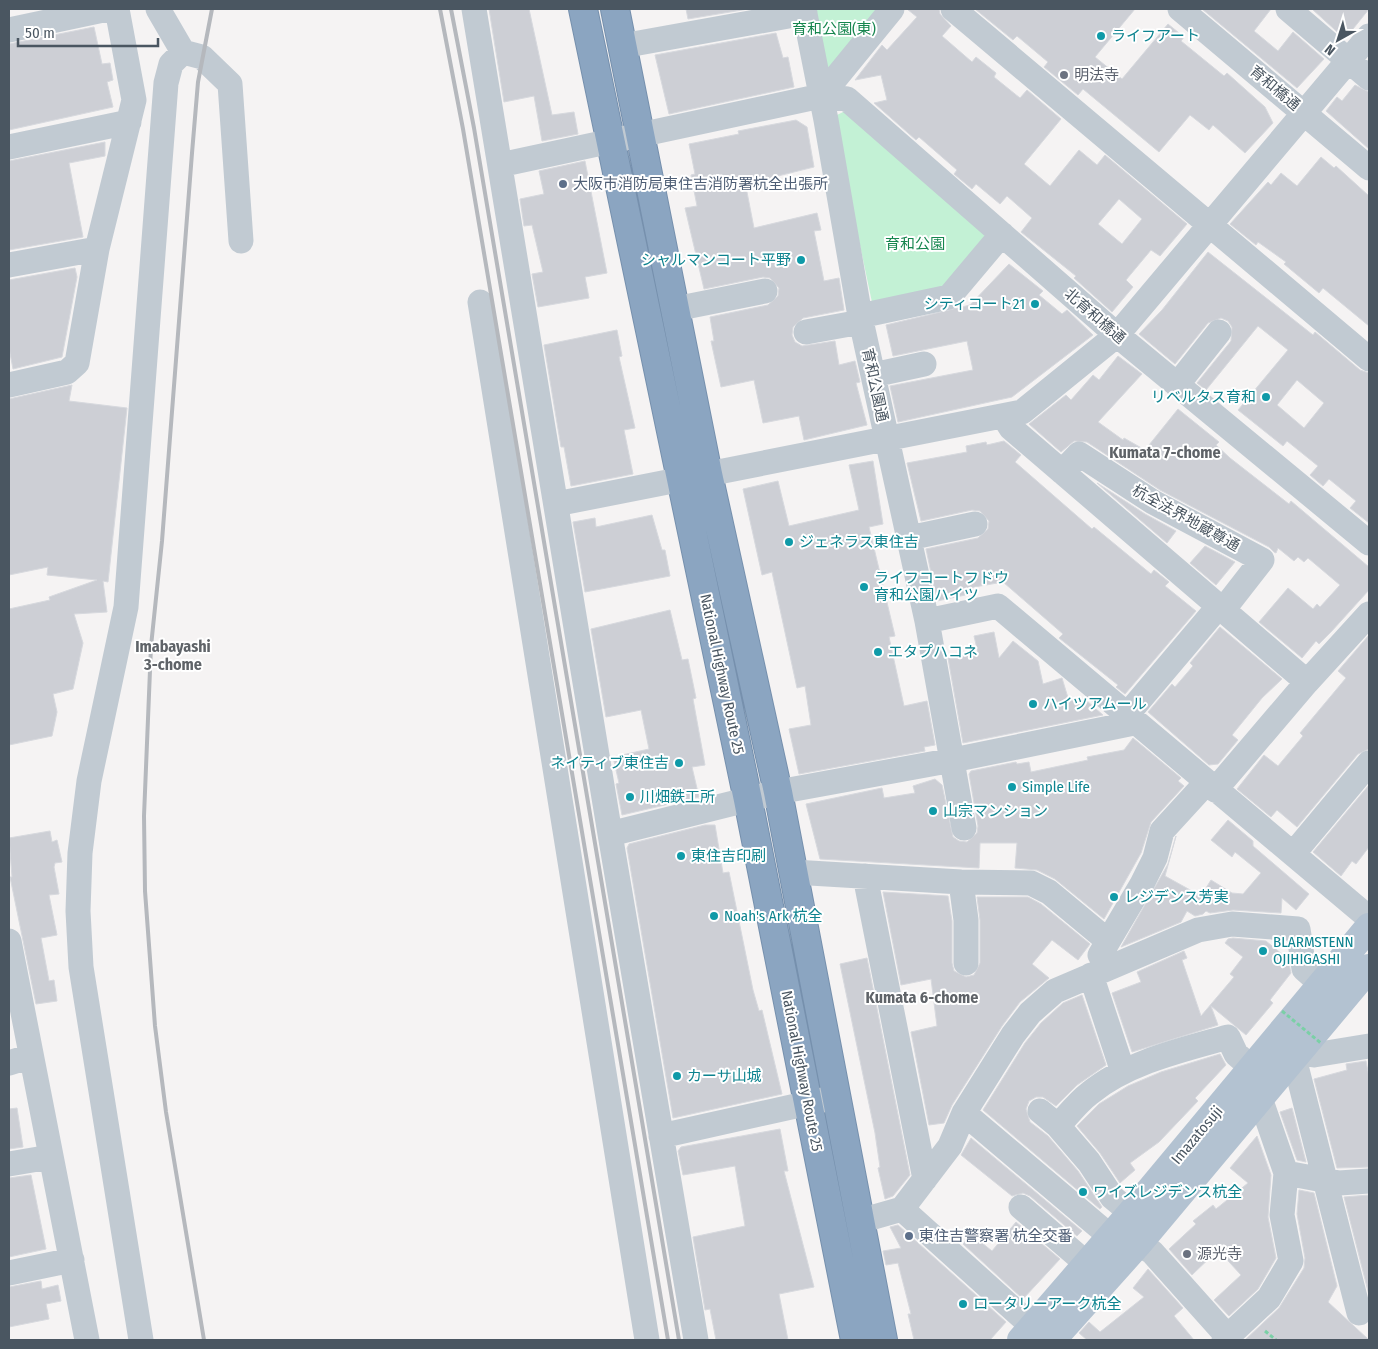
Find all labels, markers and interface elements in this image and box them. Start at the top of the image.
scale bar [18,15,158,47]
north arrow [1313,15,1363,65]
park label: 育和公園(東) [792,20,876,38]
text: 50 m [25,24,55,42]
place label: ライフアート [1111,27,1200,45]
marker: ライフアート [1095,30,1107,42]
text: N [1322,40,1339,59]
street label: 育和橋通 [1246,62,1304,114]
place label: 明法寺 [1074,66,1119,84]
marker: 明法寺 [1058,69,1070,81]
place label: 大阪市消防局東住吉消防署杭全出張所 [573,175,828,193]
marker: 大阪市消防局東住吉消防署杭全出張所 [557,178,569,190]
park label: 育和公園 [885,235,945,253]
place label: シャルマンコート平野 [641,251,791,269]
marker: シャルマンコート平野 [795,254,807,266]
street label: 北育和橋通 [1061,285,1129,347]
place label: シティコート21 [924,295,1025,313]
marker: シティコート21 [1029,298,1041,310]
street label: 育和公園通 [858,346,892,424]
place label: リベルタス育和 [1151,388,1256,406]
marker: リベルタス育和 [1260,391,1272,403]
district label: Kumata 7-chome [1109,443,1221,462]
street label: 杭全法界地蔵尊通 [1129,481,1243,555]
place label: ジェネラス東住吉 [799,533,919,551]
marker: ジェネラス東住吉 [783,536,795,548]
place label: ライフコートフドウ 育和公園ハイツ [874,569,1009,604]
marker: ライフコートフドウ 育和公園ハイツ [858,581,870,593]
street label: National Highway Route 25 [696,592,748,756]
district label: Imabayashi 3-chome [135,637,211,674]
place label: エタプハコネ [888,643,978,661]
marker: エタプハコネ [872,646,884,658]
place label: ハイツアムール [1043,695,1147,713]
marker: ハイツアムール [1027,698,1039,710]
place label: ネイティブ東住吉 [550,754,669,772]
marker: ネイティブ東住吉 [673,757,685,769]
place label: Simple Life [1022,778,1090,796]
marker: Simple Life [1006,781,1018,793]
place label: 川畑鉄工所 [640,788,715,806]
marker: 川畑鉄工所 [624,791,636,803]
place label: 山宗マンション [943,802,1048,820]
marker: 山宗マンション [927,805,939,817]
place label: 東住吉印刷 [691,847,766,865]
marker: 東住吉印刷 [675,850,687,862]
place label: レジデンス芳実 [1124,888,1229,906]
marker: レジデンス芳実 [1108,891,1120,903]
place label: Noah's Ark 杭全 [724,907,822,925]
marker: Noah's Ark 杭全 [708,910,720,922]
place label: BLARMSTENN OJIHIGASHI [1273,933,1354,968]
marker: BLARMSTENN OJIHIGASHI [1257,945,1269,957]
district label: Kumata 6-chome [866,988,978,1007]
street label: National Highway Route 25 [778,989,826,1153]
place label: カーサ山城 [687,1067,762,1085]
marker: カーサ山城 [671,1070,683,1082]
street label: Imazatosuji [1168,1102,1226,1168]
place label: ワイズレジデンス杭全 [1093,1183,1242,1201]
marker: ワイズレジデンス杭全 [1077,1186,1089,1198]
place label: 東住吉警察署 杭全交番 [919,1227,1073,1245]
marker: 東住吉警察署 杭全交番 [903,1230,915,1242]
place label: 源光寺 [1197,1245,1242,1263]
marker: 源光寺 [1181,1248,1193,1260]
place label: ロータリーアーク杭全 [973,1295,1122,1313]
marker: ロータリーアーク杭全 [957,1298,969,1310]

